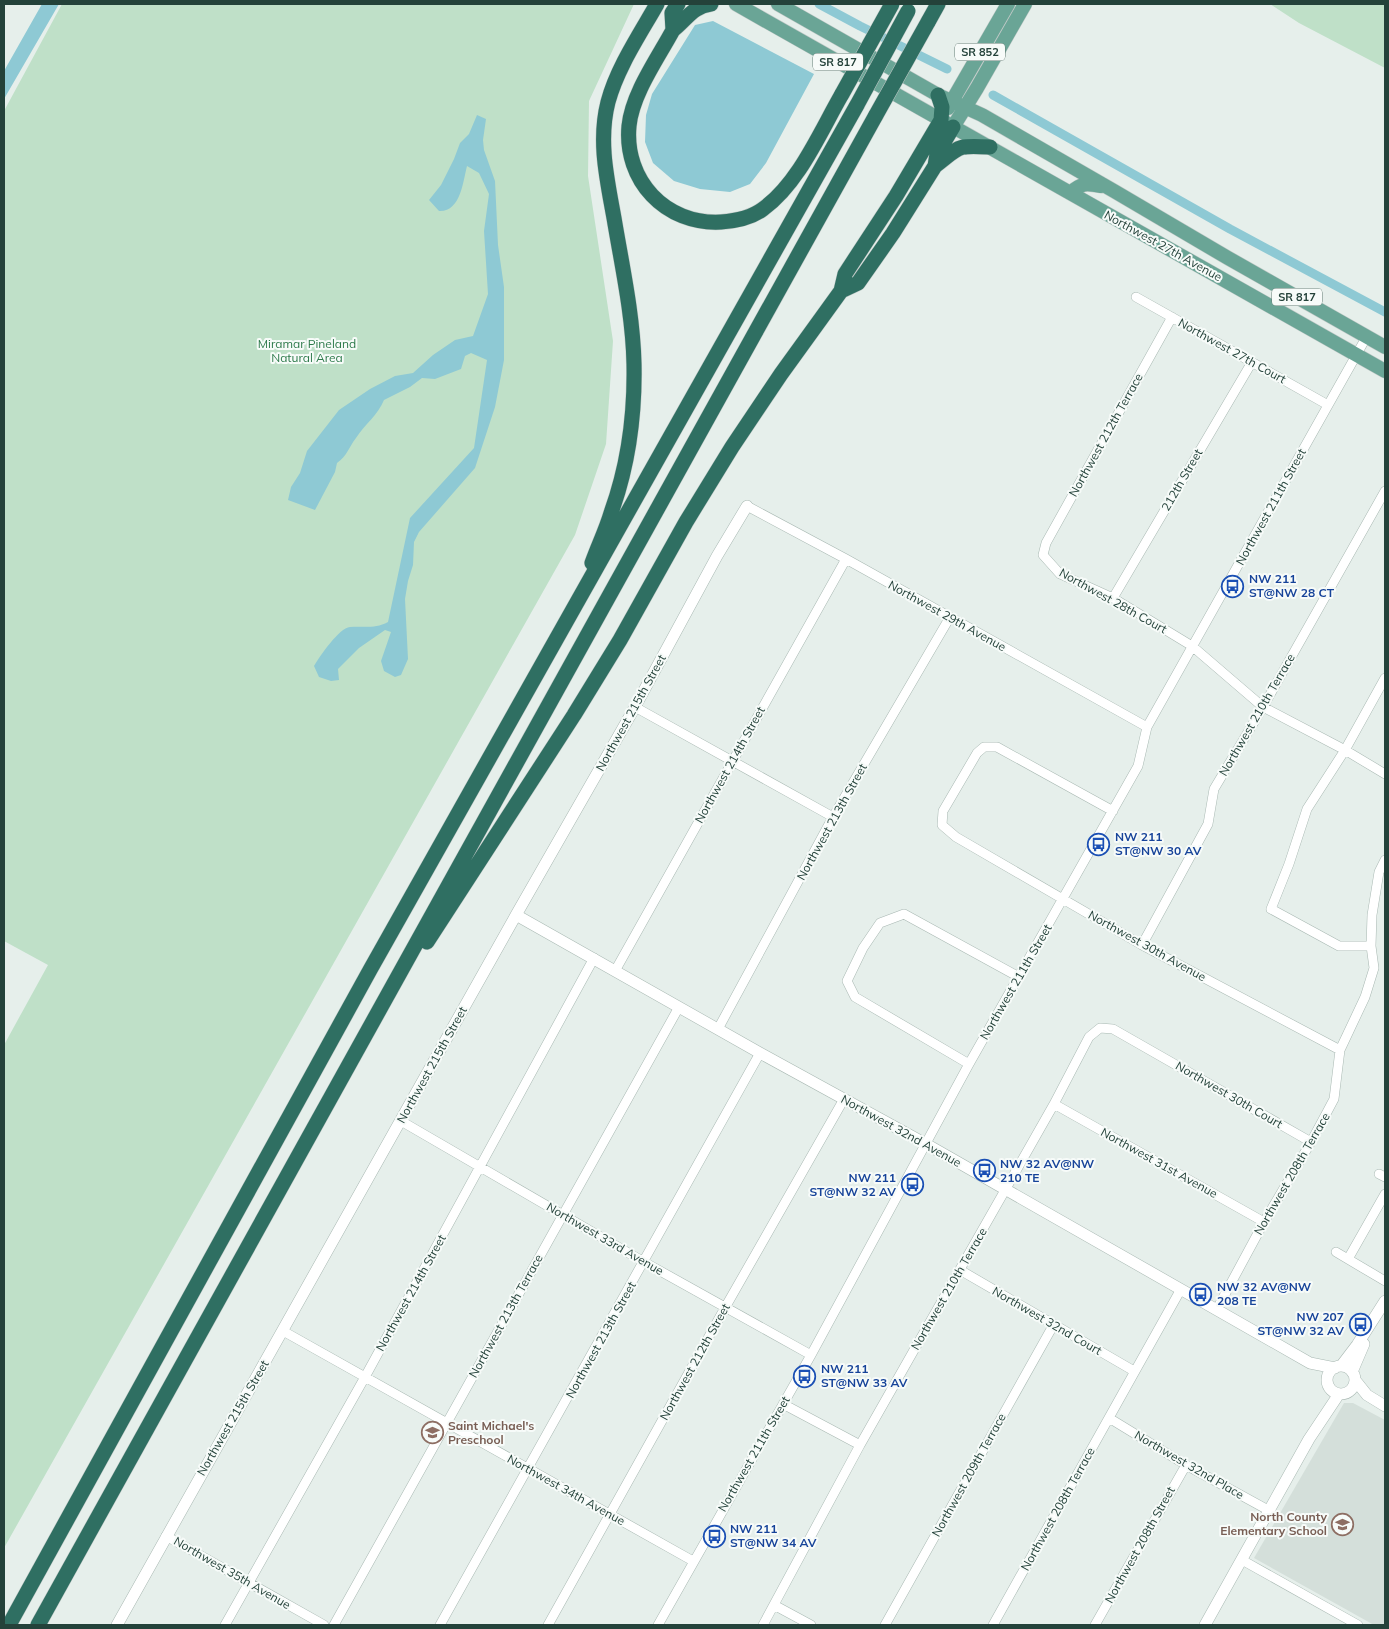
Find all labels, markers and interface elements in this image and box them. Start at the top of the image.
road number: SR 852 [955,44,1005,61]
road number: SR 817 [813,54,863,70]
street label: Northwest 27th Avenue [1102,207,1225,284]
road number: SR 817 [1272,288,1322,306]
street label: Northwest 27th Court [1176,315,1289,386]
park label: Miramar Pineland Natural Area [258,336,356,365]
street label: Northwest 212th Terrace [1065,370,1146,499]
street label: 212th Street [1158,446,1205,513]
street label: Northwest 211th Street [1232,446,1309,568]
street label: Northwest 28th Court [1057,565,1170,636]
place label: NW 211 ST@NW 28 CT [1249,571,1335,600]
bus stop icon: NW 211 ST@NW 28 CT [1221,574,1245,598]
street label: Northwest 29th Avenue [886,577,1009,654]
street label: Northwest 210th Terrace [1215,651,1298,779]
street label: Northwest 215th Street [592,652,669,774]
street label: Northwest 214th Street [691,704,768,826]
street label: Northwest 213th Street [793,761,870,883]
place label: NW 211 ST@NW 30 AV [1115,829,1202,858]
bus stop icon: NW 211 ST@NW 30 AV [1087,832,1111,856]
street label: Northwest 30th Avenue [1086,907,1209,984]
street label: Northwest 211th Street [976,921,1055,1042]
street label: Northwest 215th Street [393,1004,470,1126]
street label: Northwest 30th Court [1173,1058,1285,1131]
street label: Northwest 32nd Avenue [838,1091,964,1170]
street label: Northwest 208th Terrace [1250,1110,1333,1238]
street label: Northwest 31st Avenue [1098,1124,1220,1201]
place label: NW 32 AV@NW 210 TE [1000,1156,1095,1185]
bus stop icon: NW 32 AV@NW 210 TE [972,1159,996,1183]
place label: NW 211 ST@NW 32 AV [810,1170,896,1199]
bus stop icon: NW 211 ST@NW 32 AV [900,1173,924,1197]
street label: Northwest 33rd Avenue [544,1199,666,1278]
street label: Northwest 210th Terrace [907,1225,990,1353]
street label: Northwest 214th Street [372,1232,449,1354]
street label: Northwest 213th Terrace [465,1251,546,1380]
street label: Northwest 213th Street [562,1279,639,1401]
place label: NW 32 AV@NW 208 TE [1217,1279,1312,1308]
bus stop icon: NW 32 AV@NW 208 TE [1189,1282,1213,1306]
street label: Northwest 32nd Court [990,1283,1105,1358]
street label: Northwest 212th Street [656,1301,733,1423]
place label: NW 207 ST@NW 32 AV [1258,1309,1344,1338]
bus stop icon: NW 207 ST@NW 32 AV [1348,1312,1372,1336]
street label: Northwest 215th Street [193,1357,272,1478]
place label: NW 211 ST@NW 33 AV [821,1361,908,1390]
bus stop icon: NW 211 ST@NW 33 AV [793,1364,817,1388]
street label: Northwest 211th Street [714,1393,793,1514]
street label: Northwest 209th Terrace [928,1410,1009,1539]
place label: Saint Michael's Preschool [448,1418,534,1447]
school or university icon: Saint Michael's Preschool [420,1421,444,1445]
street label: Northwest 32nd Place [1132,1427,1247,1502]
street label: Northwest 208th Terrace [1017,1444,1098,1573]
street label: Northwest 34th Avenue [505,1451,628,1528]
street label: Northwest 208th Street [1101,1484,1178,1606]
place label: North County Elementary School [1220,1509,1327,1538]
school or university icon: North County Elementary School [1331,1512,1355,1536]
place label: NW 211 ST@NW 34 AV [730,1521,817,1550]
bus stop icon: NW 211 ST@NW 34 AV [702,1524,726,1548]
street label: Northwest 35th Avenue [171,1533,293,1612]

